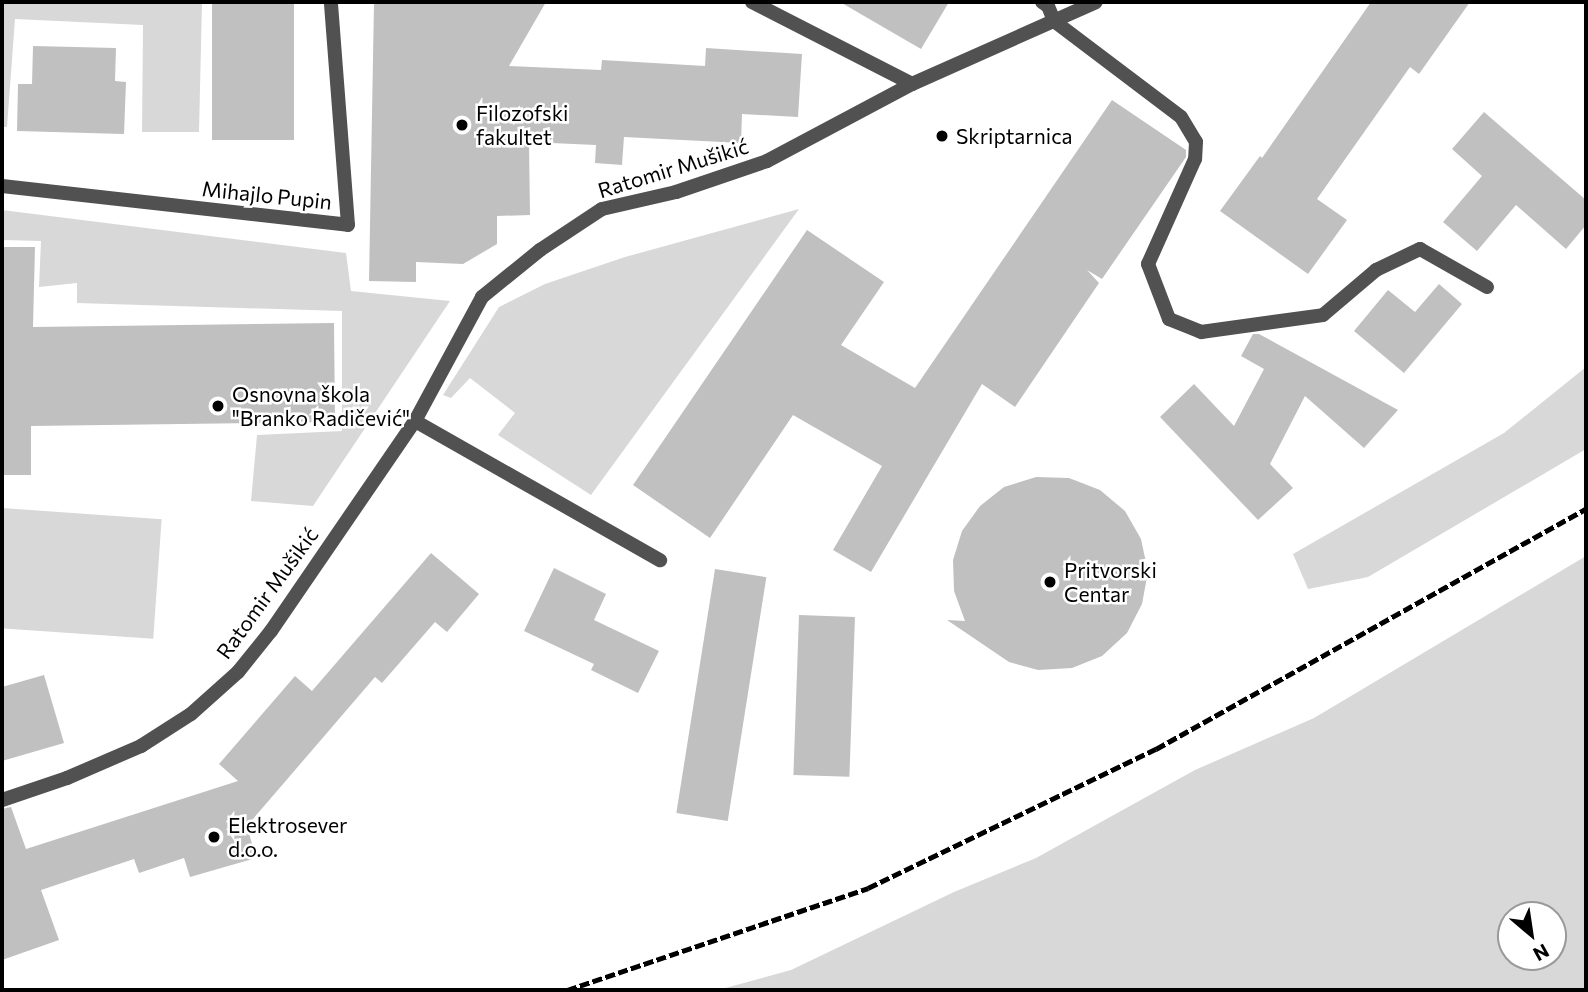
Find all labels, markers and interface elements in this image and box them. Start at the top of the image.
place label: Filozofski fakultet [476,100,568,150]
marker: Filozofski fakultet [454,117,470,133]
place label: Skriptarnica [956,123,1073,149]
marker: Skriptarnica [934,128,950,144]
street label: Ratomir Mušikić [595,133,751,203]
street label: Mihajlo Pupin [201,176,333,214]
place label: Osnovna škola "Branko Radičević" [232,381,410,431]
marker: Osnovna škola "Branko Radičević" [210,398,226,414]
street label: Ratomir Mušikić [211,522,323,664]
place label: Pritvorski Centar [1064,557,1157,607]
marker: Pritvorski Centar [1042,574,1058,590]
place label: Elektrosever d.o.o. [228,812,347,862]
marker: Elektrosever d.o.o. [206,829,222,845]
north arrow [1497,901,1567,971]
text: N [1530,940,1553,967]

